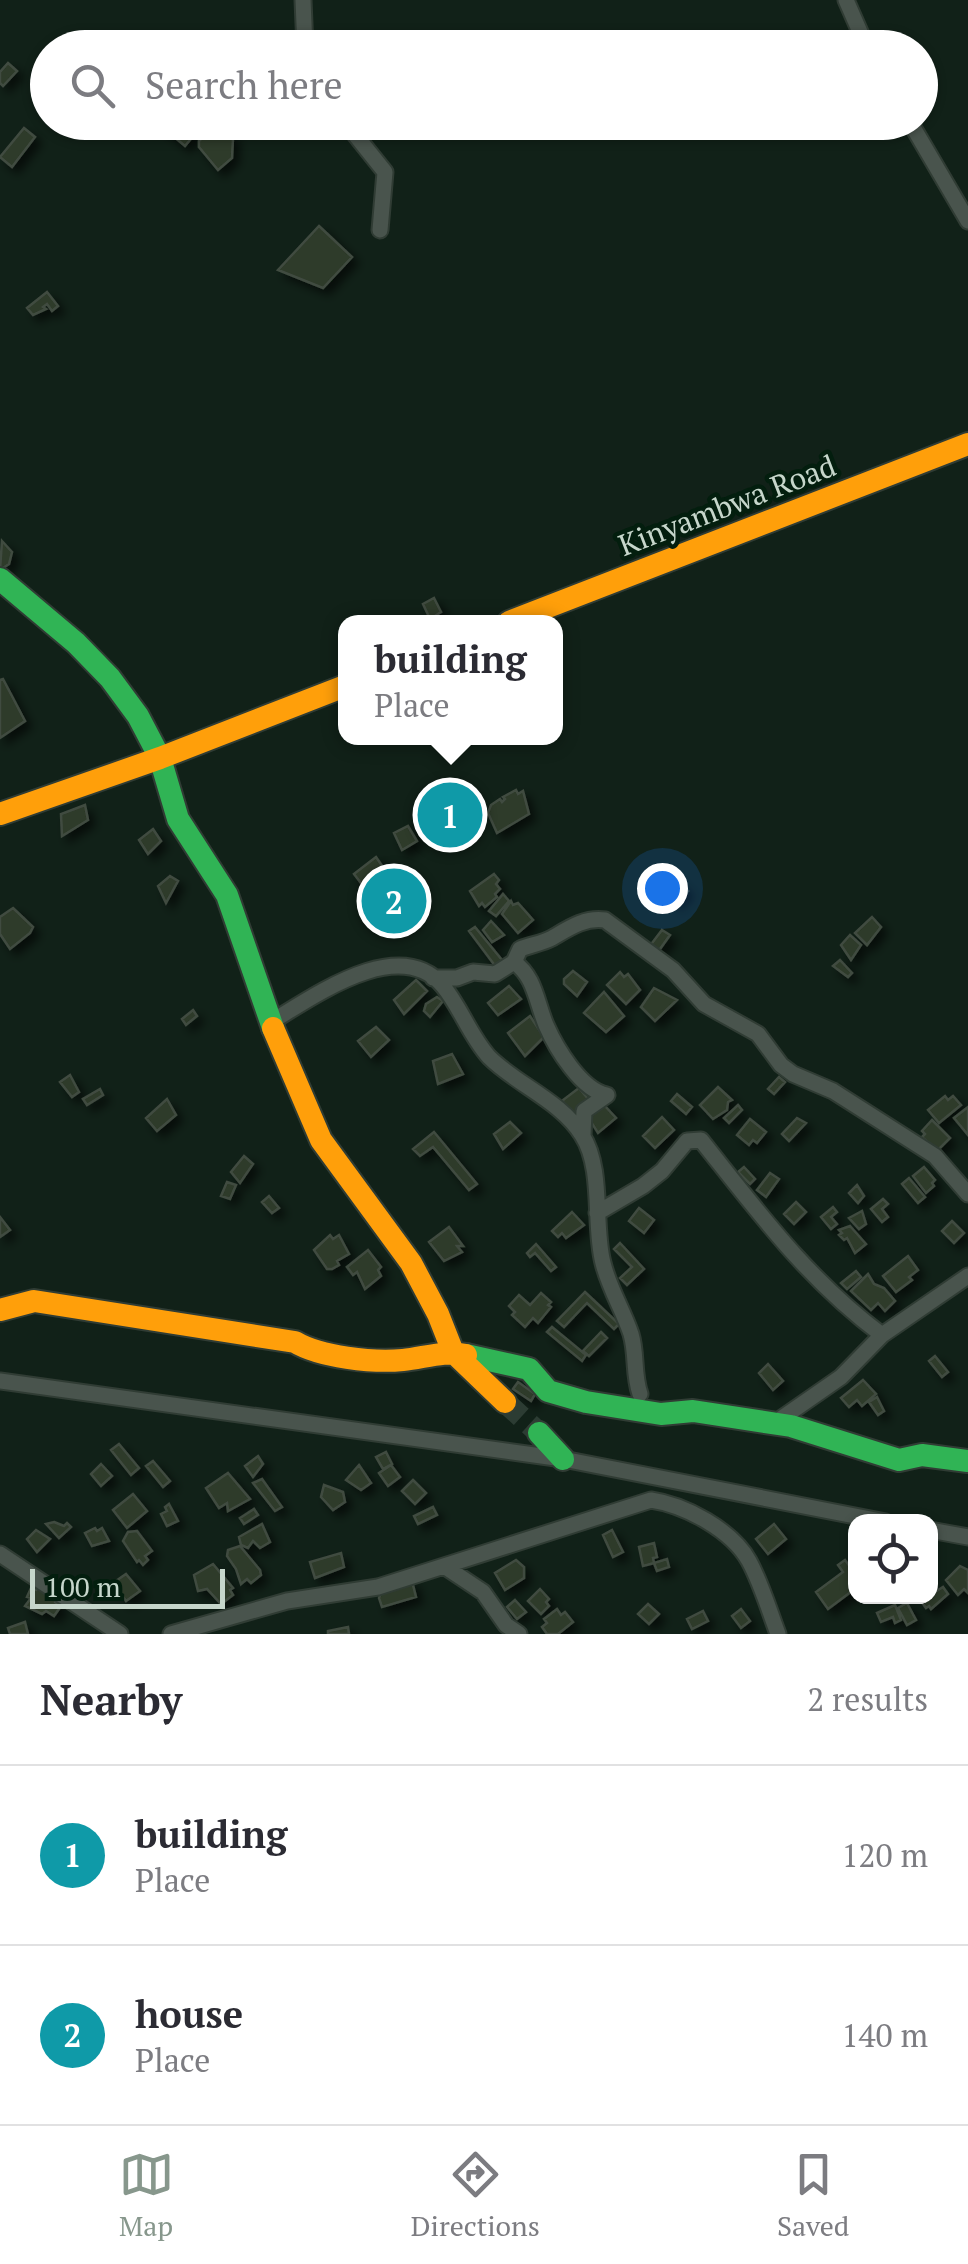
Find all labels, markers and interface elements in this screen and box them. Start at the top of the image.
search box [30,30,938,140]
icon: search [65,58,120,113]
text: Search here [145,60,343,110]
street label: Kinyambwa Road [613,445,841,565]
popup [338,615,563,745]
text: building [374,634,527,684]
text: Place [374,684,450,726]
pin: 1 [418,778,482,852]
your location [637,863,688,914]
pin: 2 [362,864,426,938]
map controls [848,1514,938,1604]
button: locate [848,1514,938,1604]
scale bar [30,1564,225,1608]
text: 100 m [45,1568,121,1605]
text: Nearby [40,1671,182,1727]
text: 2 results [807,1678,928,1720]
text: building [135,1809,288,1859]
text: 1 [63,1834,82,1876]
text: 120 m [841,1834,928,1876]
text: Place [135,1859,210,1901]
text: house [135,1989,243,2039]
text: 2 [63,2014,82,2056]
text: 140 m [841,2014,928,2056]
text: Place [135,2039,210,2081]
tab: Map [119,2147,174,2244]
tab: Directions [411,2147,540,2244]
tab: Saved [777,2147,849,2244]

